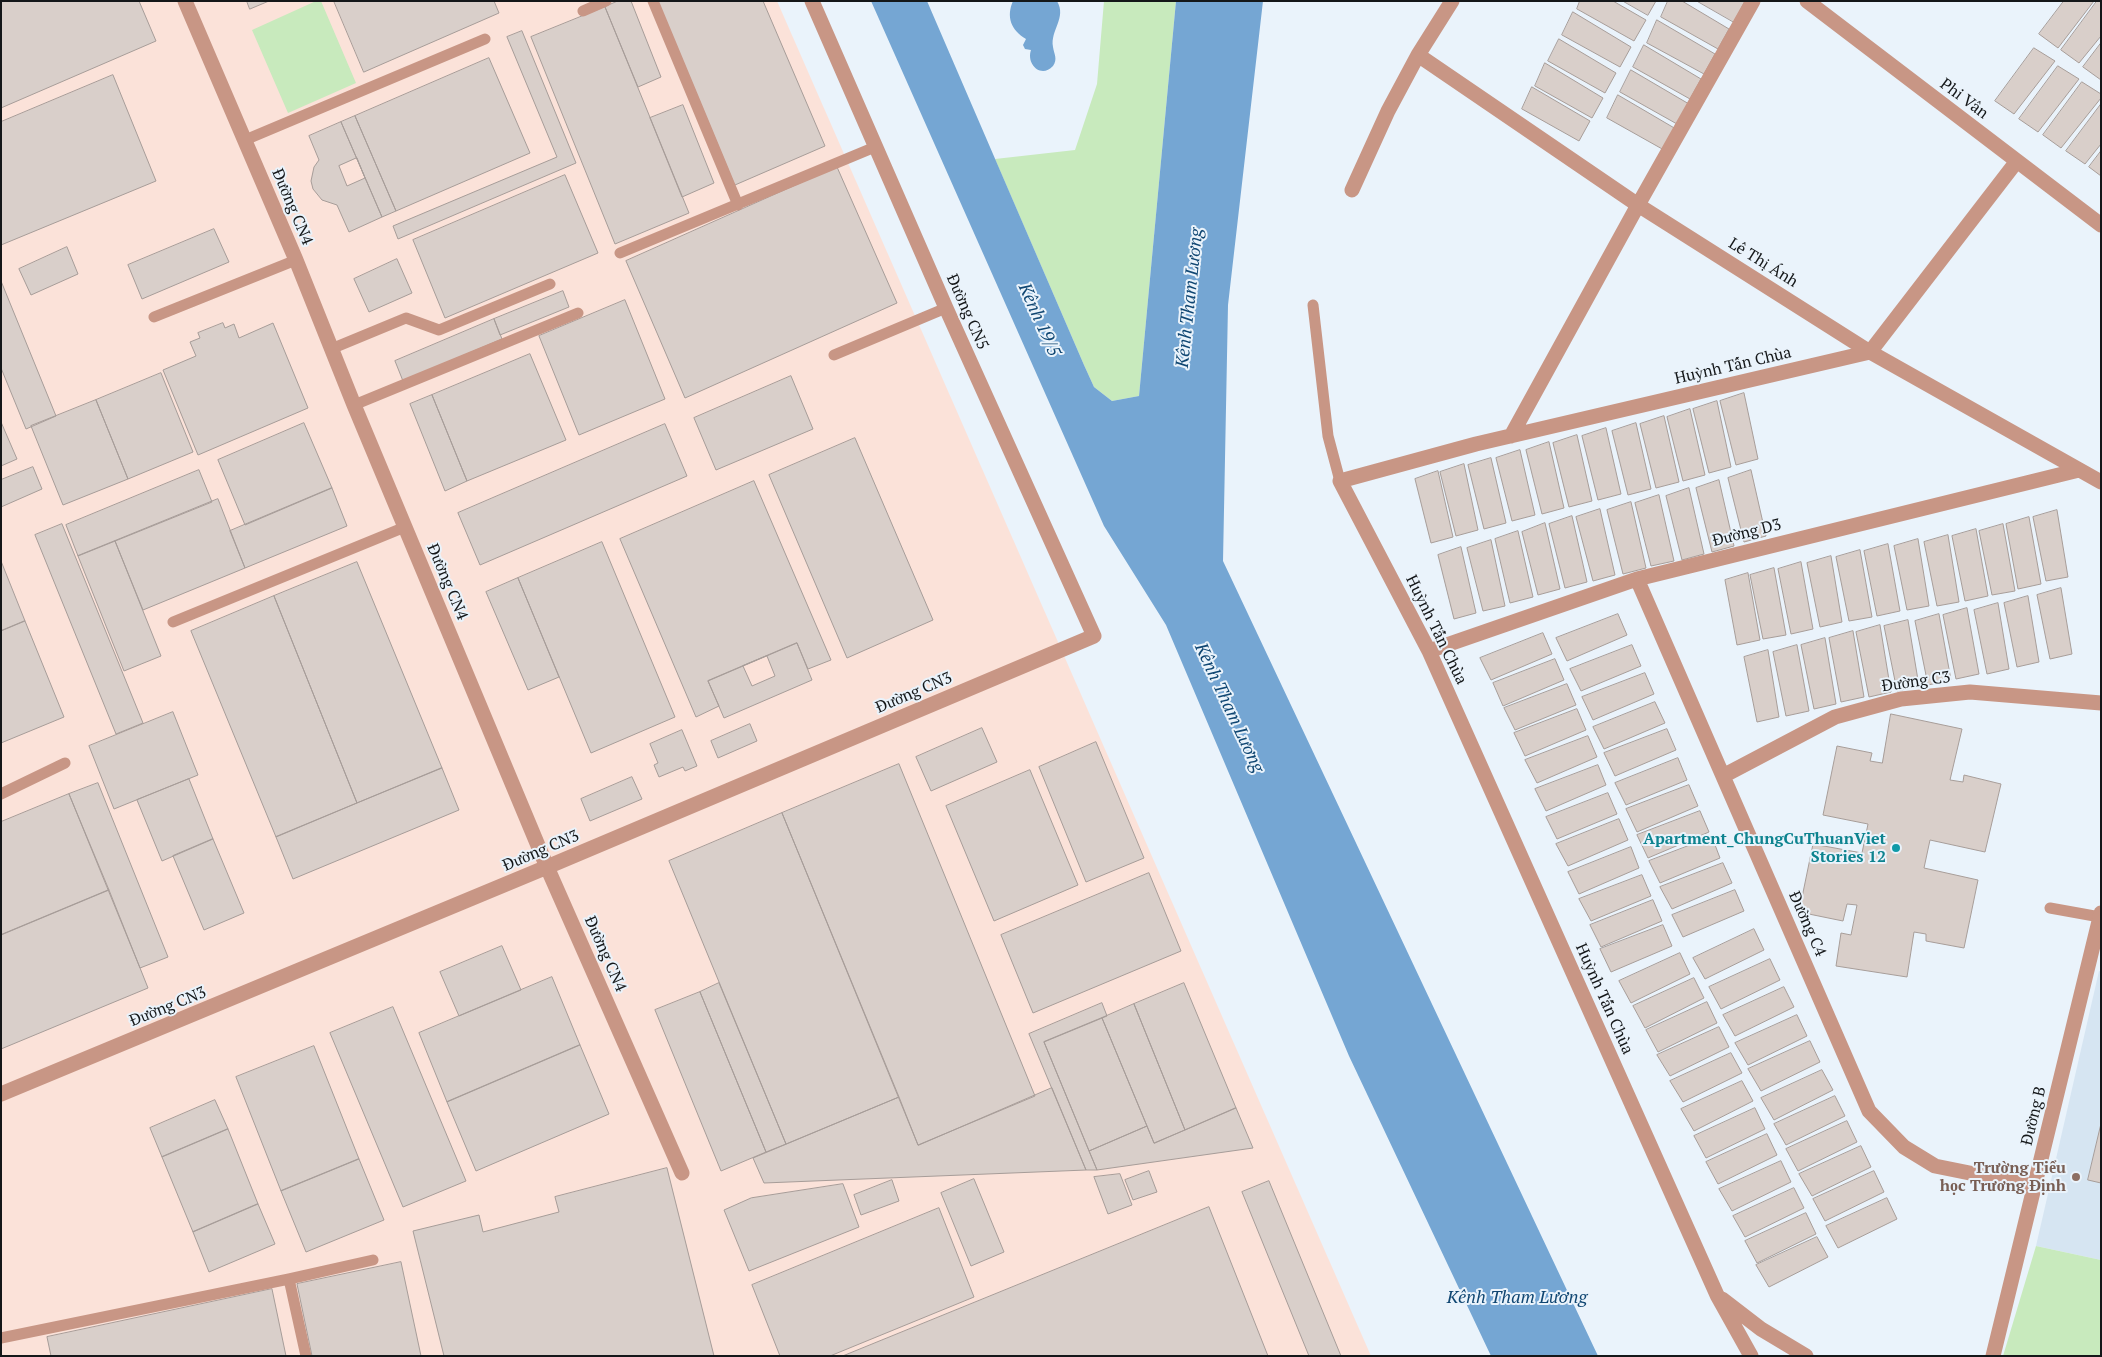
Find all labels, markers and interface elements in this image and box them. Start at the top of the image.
street label: Phi Vân [1936,75,1992,123]
street label: Đường CN4 [267,166,317,248]
water label: Kênh Tham Lương [1172,227,1208,369]
street label: Lê Thị Ánh [1725,234,1801,292]
street label: Đường CN5 [942,271,992,353]
water label: Kênh 19/5 [1013,280,1065,360]
street label: Huỳnh Tấn Chùa [1673,343,1793,389]
street label: Đường D3 [1711,515,1783,551]
street label: Đường CN4 [422,541,472,623]
street label: Huỳnh Tấn Chùa [1401,572,1471,688]
water label: Kênh Tham Lương [1190,640,1268,776]
street label: Đường CN3 [873,668,955,718]
street label: Đường C3 [1880,668,1952,696]
street label: Đường CN3 [500,826,582,876]
place label: Apartment_ChungCuThuanViet Stories 12 [1643,829,1886,867]
marker: Apartment_ChungCuThuanViet Stories 12 [1890,842,1902,854]
street label: Đường C4 [1784,889,1830,959]
street label: Đường CN4 [580,913,630,995]
street label: Huỳnh Tấn Chùa [1571,941,1637,1057]
street label: Đường CN3 [127,983,209,1031]
street label: Đường B [2017,1085,2051,1147]
place label: Trường Tiểu học Trương Định [1940,1158,2066,1196]
marker: Trường Tiểu học Trương Định [2070,1171,2082,1183]
water label: Kênh Tham Lương [1447,1287,1587,1309]

